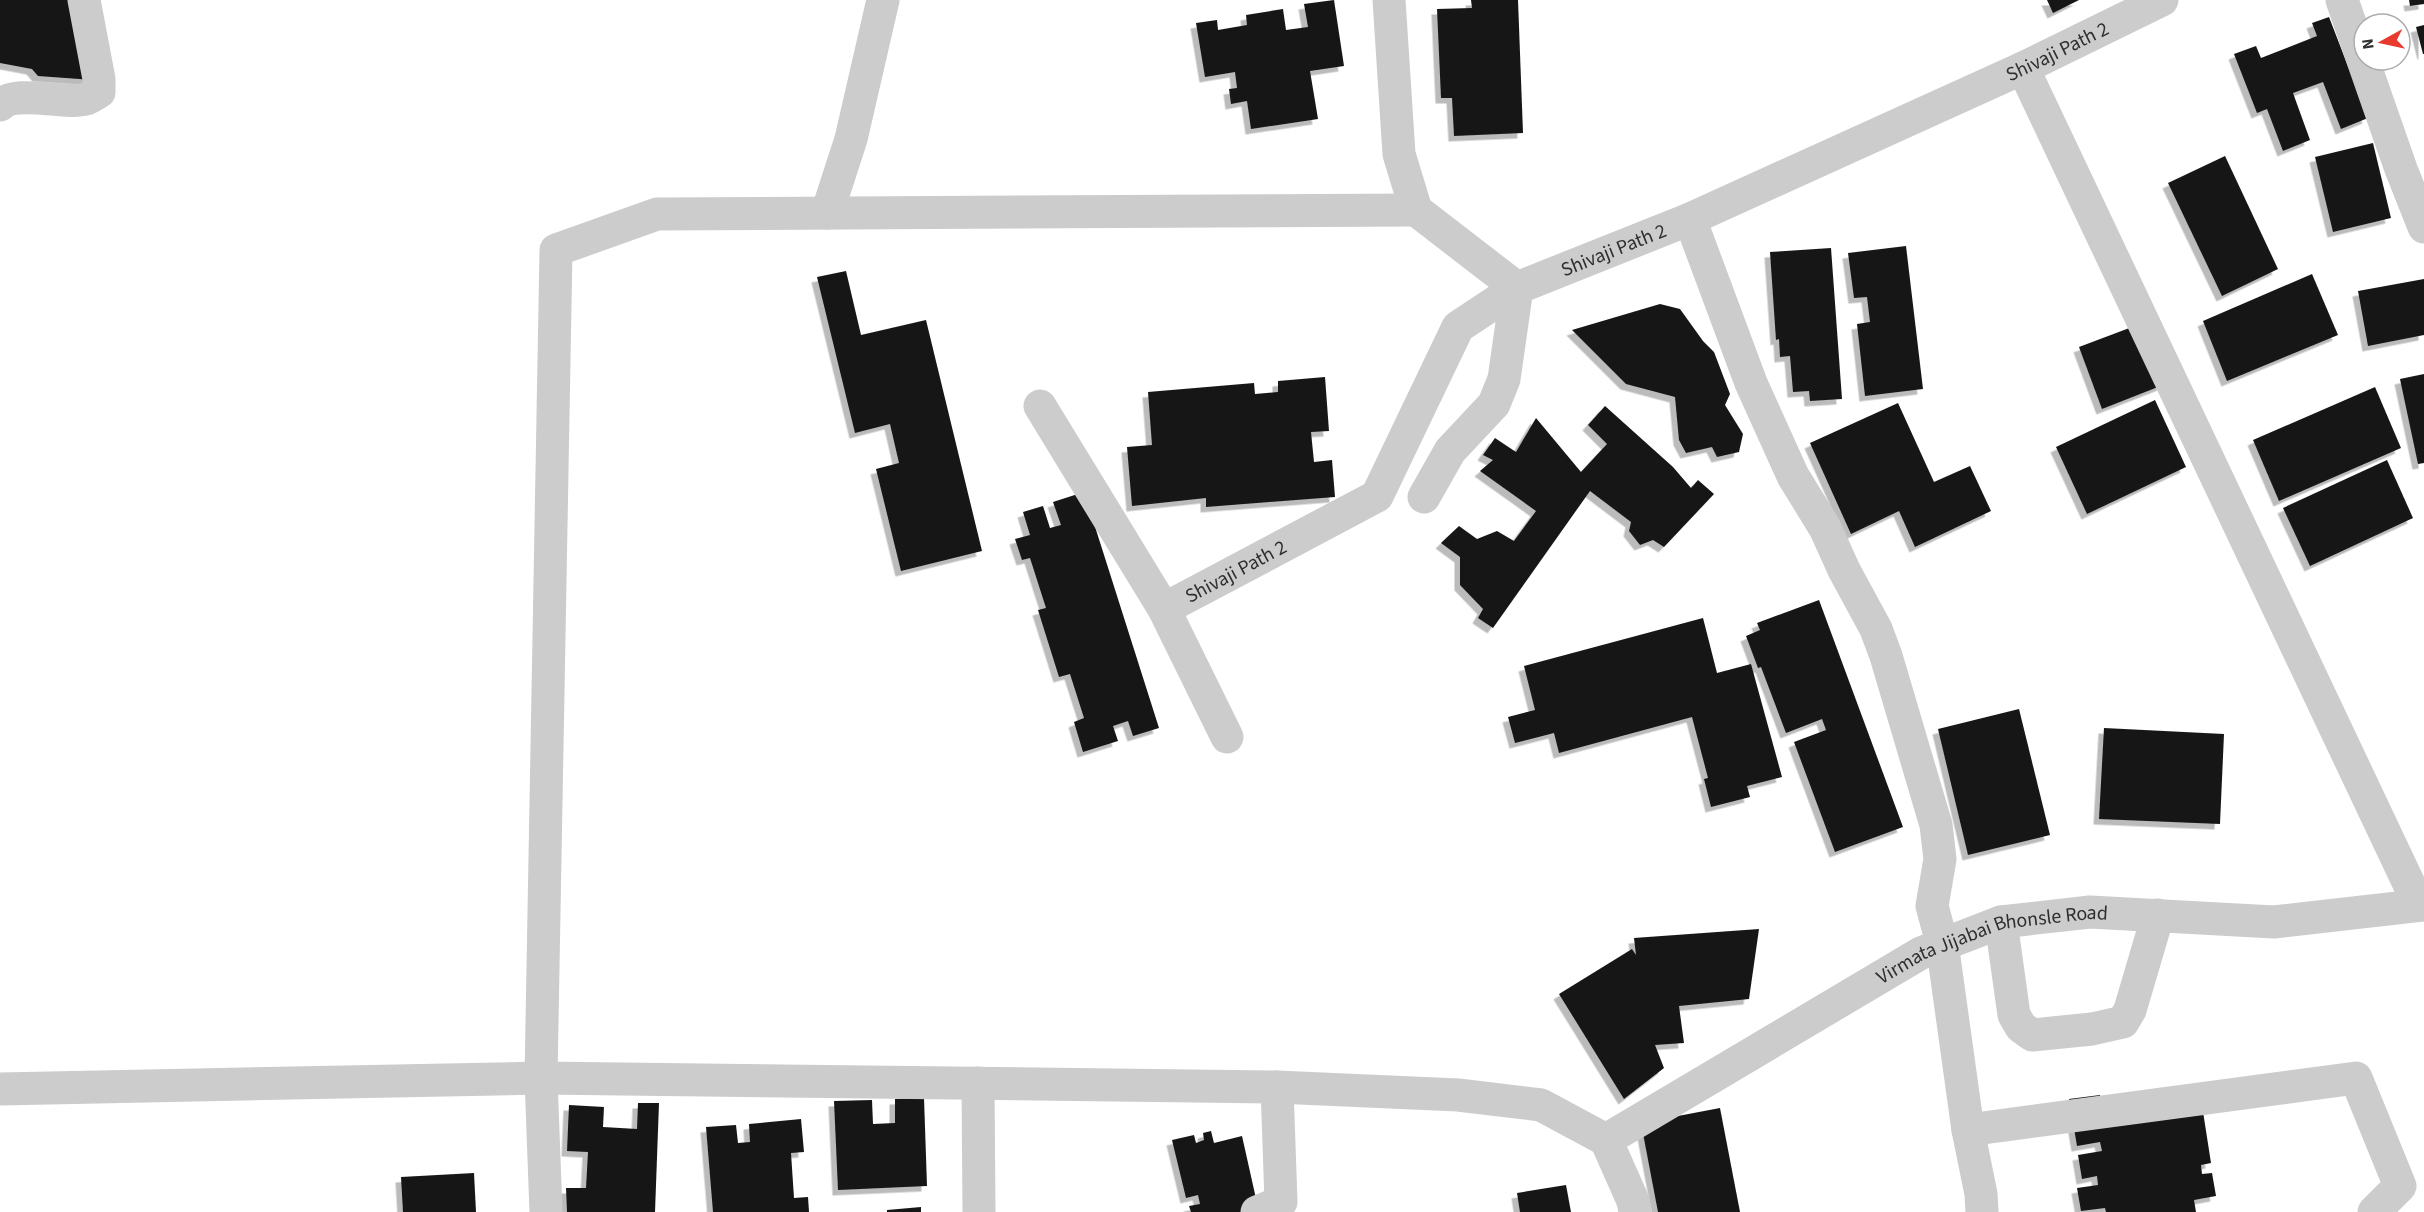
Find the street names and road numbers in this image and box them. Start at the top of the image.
street label: Shivaji Path 2 [2001,15,2114,89]
street label: Shivaji Path 2 [1557,217,1671,284]
street label: Shivaji Path 2 [1180,533,1292,610]
street label: Virmata Jijabai Bhonsle Road [1871,899,2109,991]

